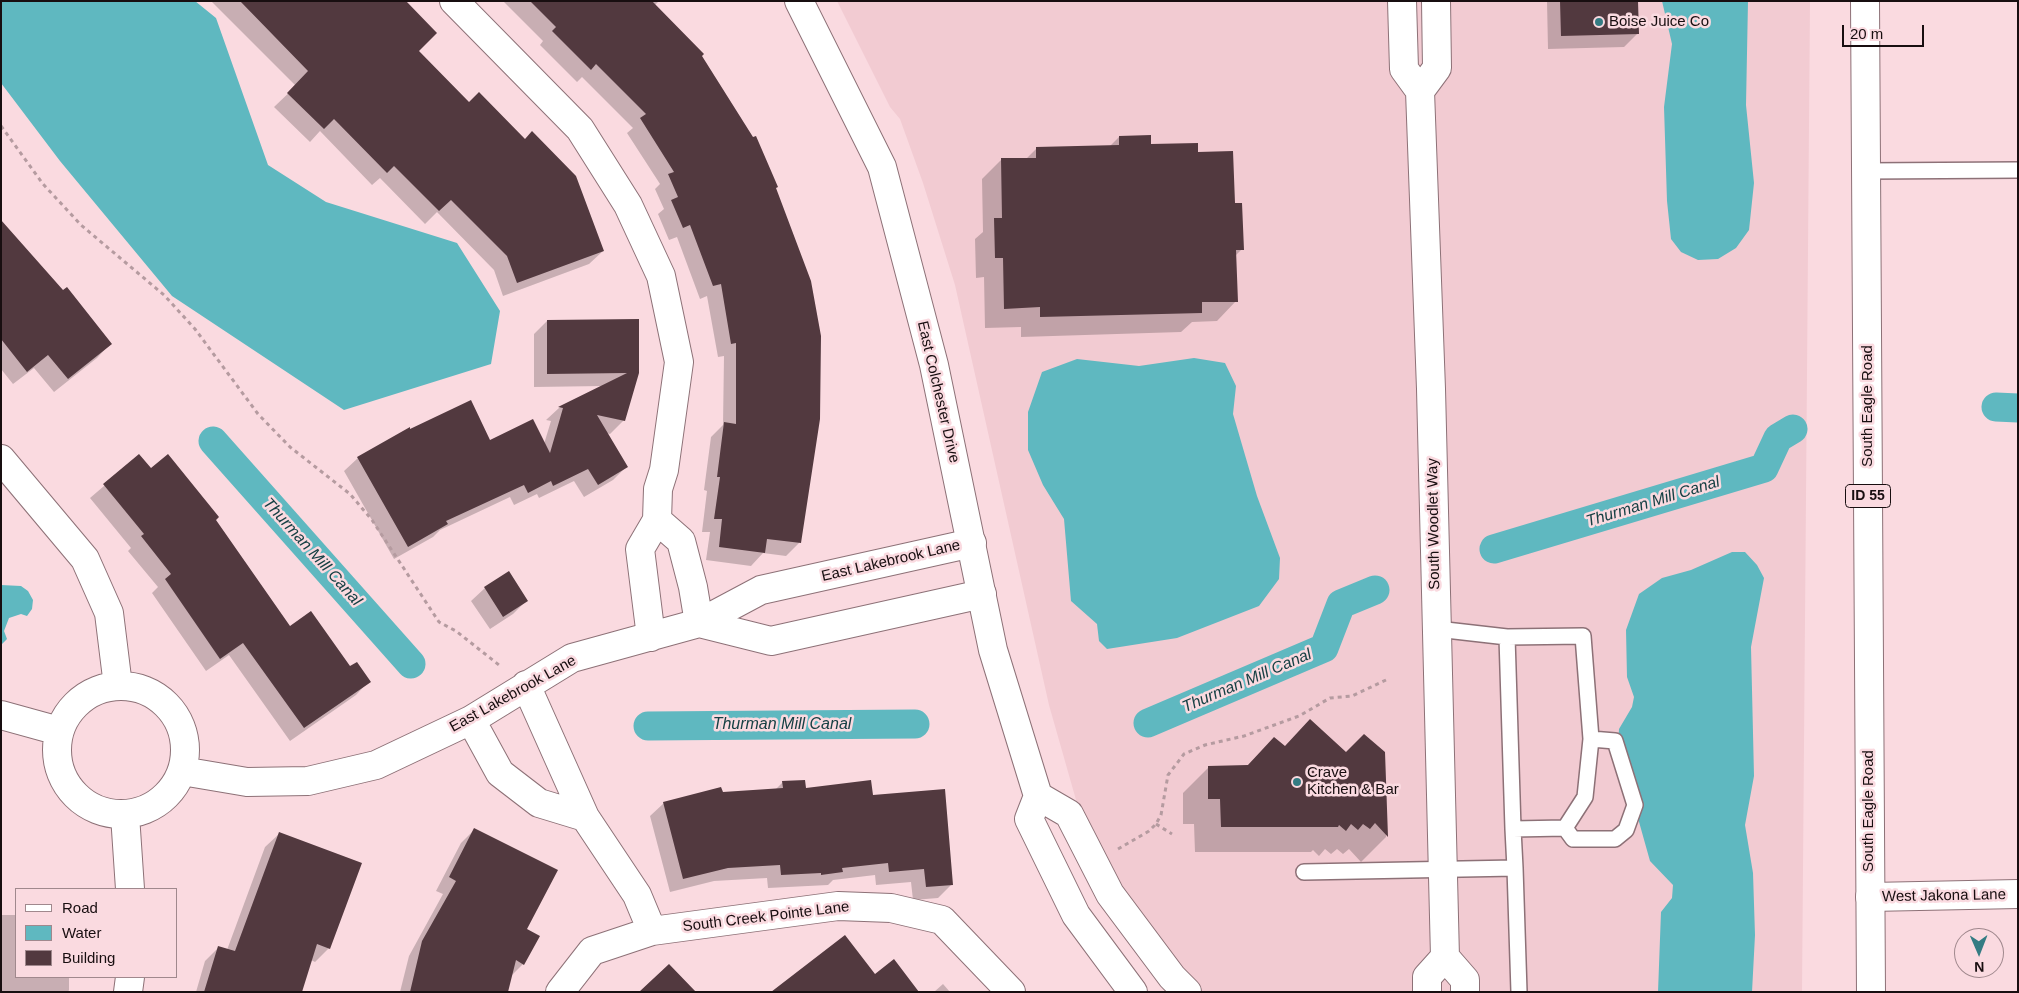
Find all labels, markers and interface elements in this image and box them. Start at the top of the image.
place label: Boise Juice Co [1609,13,1709,31]
scale bar [1844,15,1926,47]
marker: Boise Juice Co [1593,16,1605,28]
text: 20 m [1850,25,1883,42]
street label: East Colchester Drive [913,319,963,465]
street label: South Eagle Road [1859,345,1877,467]
street label: South Woodlet Way [1424,458,1444,590]
water label: Thurman Mill Canal [1584,473,1722,531]
road number: ID 55 [1846,484,1890,508]
water label: Thurman Mill Canal [258,494,366,610]
street label: East Lakebrook Lane [820,536,962,586]
water label: Thurman Mill Canal [1179,645,1315,717]
street label: East Lakebrook Lane [447,652,579,736]
water label: Thurman Mill Canal [713,715,851,735]
street label: South Eagle Road [1860,750,1878,872]
place label: Crave Kitchen & Bar [1307,764,1399,799]
marker: Crave Kitchen & Bar [1291,776,1303,788]
street label: West Jakona Lane [1882,886,2006,906]
legend [15,888,178,978]
street label: South Creek Pointe Lane [682,898,850,936]
text: Road [62,899,98,916]
text: Water [62,924,101,941]
north arrow [1954,928,2004,978]
text: Building [62,949,115,966]
text: N [1974,959,1984,975]

